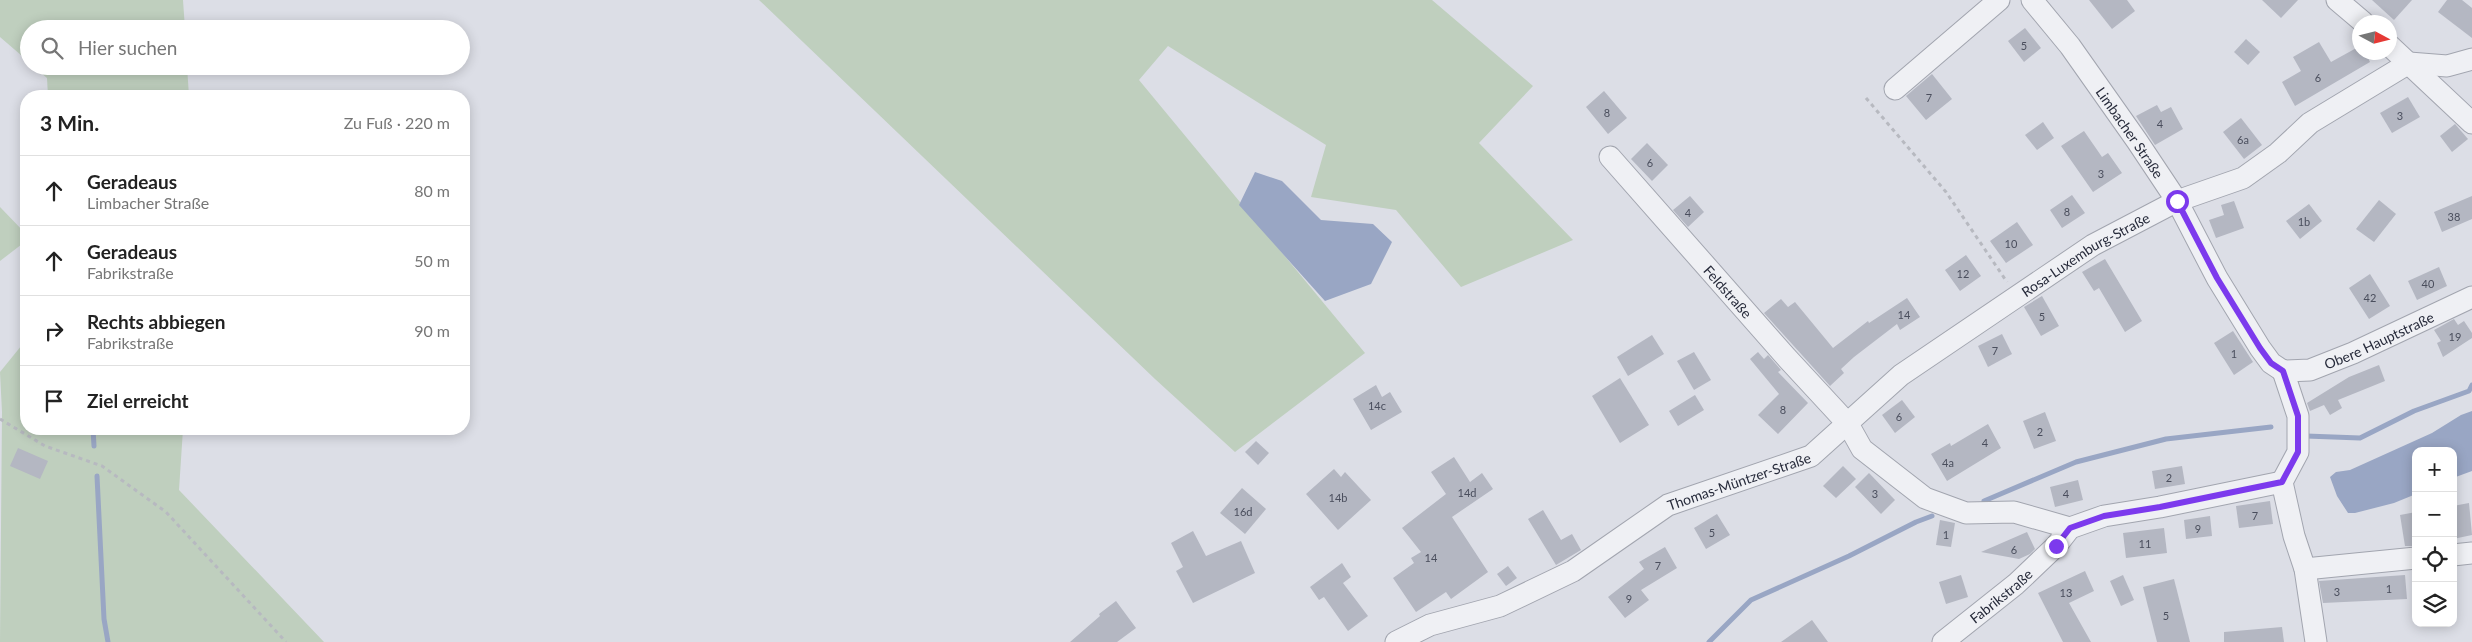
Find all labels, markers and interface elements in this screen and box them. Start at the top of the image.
north arrow [2352,15,2397,60]
search box [20,20,470,75]
icon: search [38,34,66,62]
text: Hier suchen [78,36,177,59]
house number: 5 [2021,39,2027,52]
house number: 6 [2315,71,2321,84]
street label: Limbacher Straße [2093,83,2168,181]
house number: 7 [1926,91,1932,104]
house number: 8 [1604,106,1610,119]
house number: 3 [2397,109,2403,122]
text: 3 Min. [40,110,99,135]
text: Zu Fuß · 220 m [344,113,450,132]
house number: 4 [2157,117,2164,130]
house number: 6a [2237,133,2249,146]
house number: 6 [1647,156,1653,169]
house number: 3 [2098,167,2104,180]
text: Geradeaus [87,170,177,193]
icon: ahead [40,177,68,205]
text: 80 m [414,181,450,200]
route start [2166,190,2189,213]
text: Limbacher Straße [87,193,209,212]
house number: 8 [2064,205,2070,218]
house number: 4 [1685,206,1692,219]
street label: Rosa-Luxemburg-Straße [2018,208,2152,300]
house number: 38 [2448,210,2460,223]
house number: 1b [2298,215,2310,228]
house number: 10 [2005,237,2018,250]
text: Geradeaus [87,240,177,263]
icon: ahead [40,247,68,275]
text: 50 m [414,251,450,270]
street label: Feldstraße [1701,262,1756,321]
text: Fabrikstraße [87,263,174,282]
house number: 12 [1957,267,1969,280]
house number: 40 [2422,277,2435,290]
house number: 42 [2364,291,2376,304]
house number: 14 [1898,308,1911,321]
street label: Obere Hauptstraße [2321,308,2436,372]
text: Rechts abbiegen [87,310,225,333]
house number: 5 [2039,310,2045,323]
icon: right [40,317,68,345]
text: 90 m [414,321,450,340]
house number: 19 [2449,330,2461,343]
text: Fabrikstraße [87,333,174,352]
house number: 7 [1992,344,1998,357]
house number: 1 [2231,347,2237,360]
icon: arrive [40,387,68,415]
text: Ziel erreicht [87,389,189,412]
house number: 14c [1368,399,1386,412]
house number: 8 [1780,403,1786,416]
house number: 6 [1896,410,1902,423]
house number: 2 [2037,425,2043,438]
house number: 4 [1982,436,1989,449]
map controls [2412,447,2457,627]
button: + [2412,447,2457,492]
street label: Thomas-Müntzer-Straße [1665,448,1813,513]
house number: 4a [1942,456,1954,469]
house number: 2 [2166,471,2172,484]
house number: 14d [1458,486,1476,499]
house number: 3 [1872,487,1878,500]
house number: 4 [2063,487,2070,500]
house number: 14b [1329,491,1347,504]
button: − [2412,492,2457,537]
house number: 16d [1234,505,1252,518]
house number: 7 [2252,509,2258,522]
house number: 9 [2195,522,2201,535]
house number: 5 [1709,526,1715,539]
house number: 1 [1943,528,1949,541]
route end [2045,535,2068,558]
house number: 11 [2139,537,2151,550]
button: locate [2412,537,2457,582]
house number: 6 [2011,543,2017,556]
house number: 14 [1425,551,1438,564]
house number: 7 [1655,559,1661,572]
street label: Fabrikstraße [1966,565,2035,626]
house number: 1 [2386,582,2392,595]
button: layers [2412,582,2457,627]
house number: 3 [2334,585,2340,598]
house number: 13 [2060,586,2072,599]
house number: 9 [1626,592,1632,605]
house number: 5 [2163,609,2169,622]

